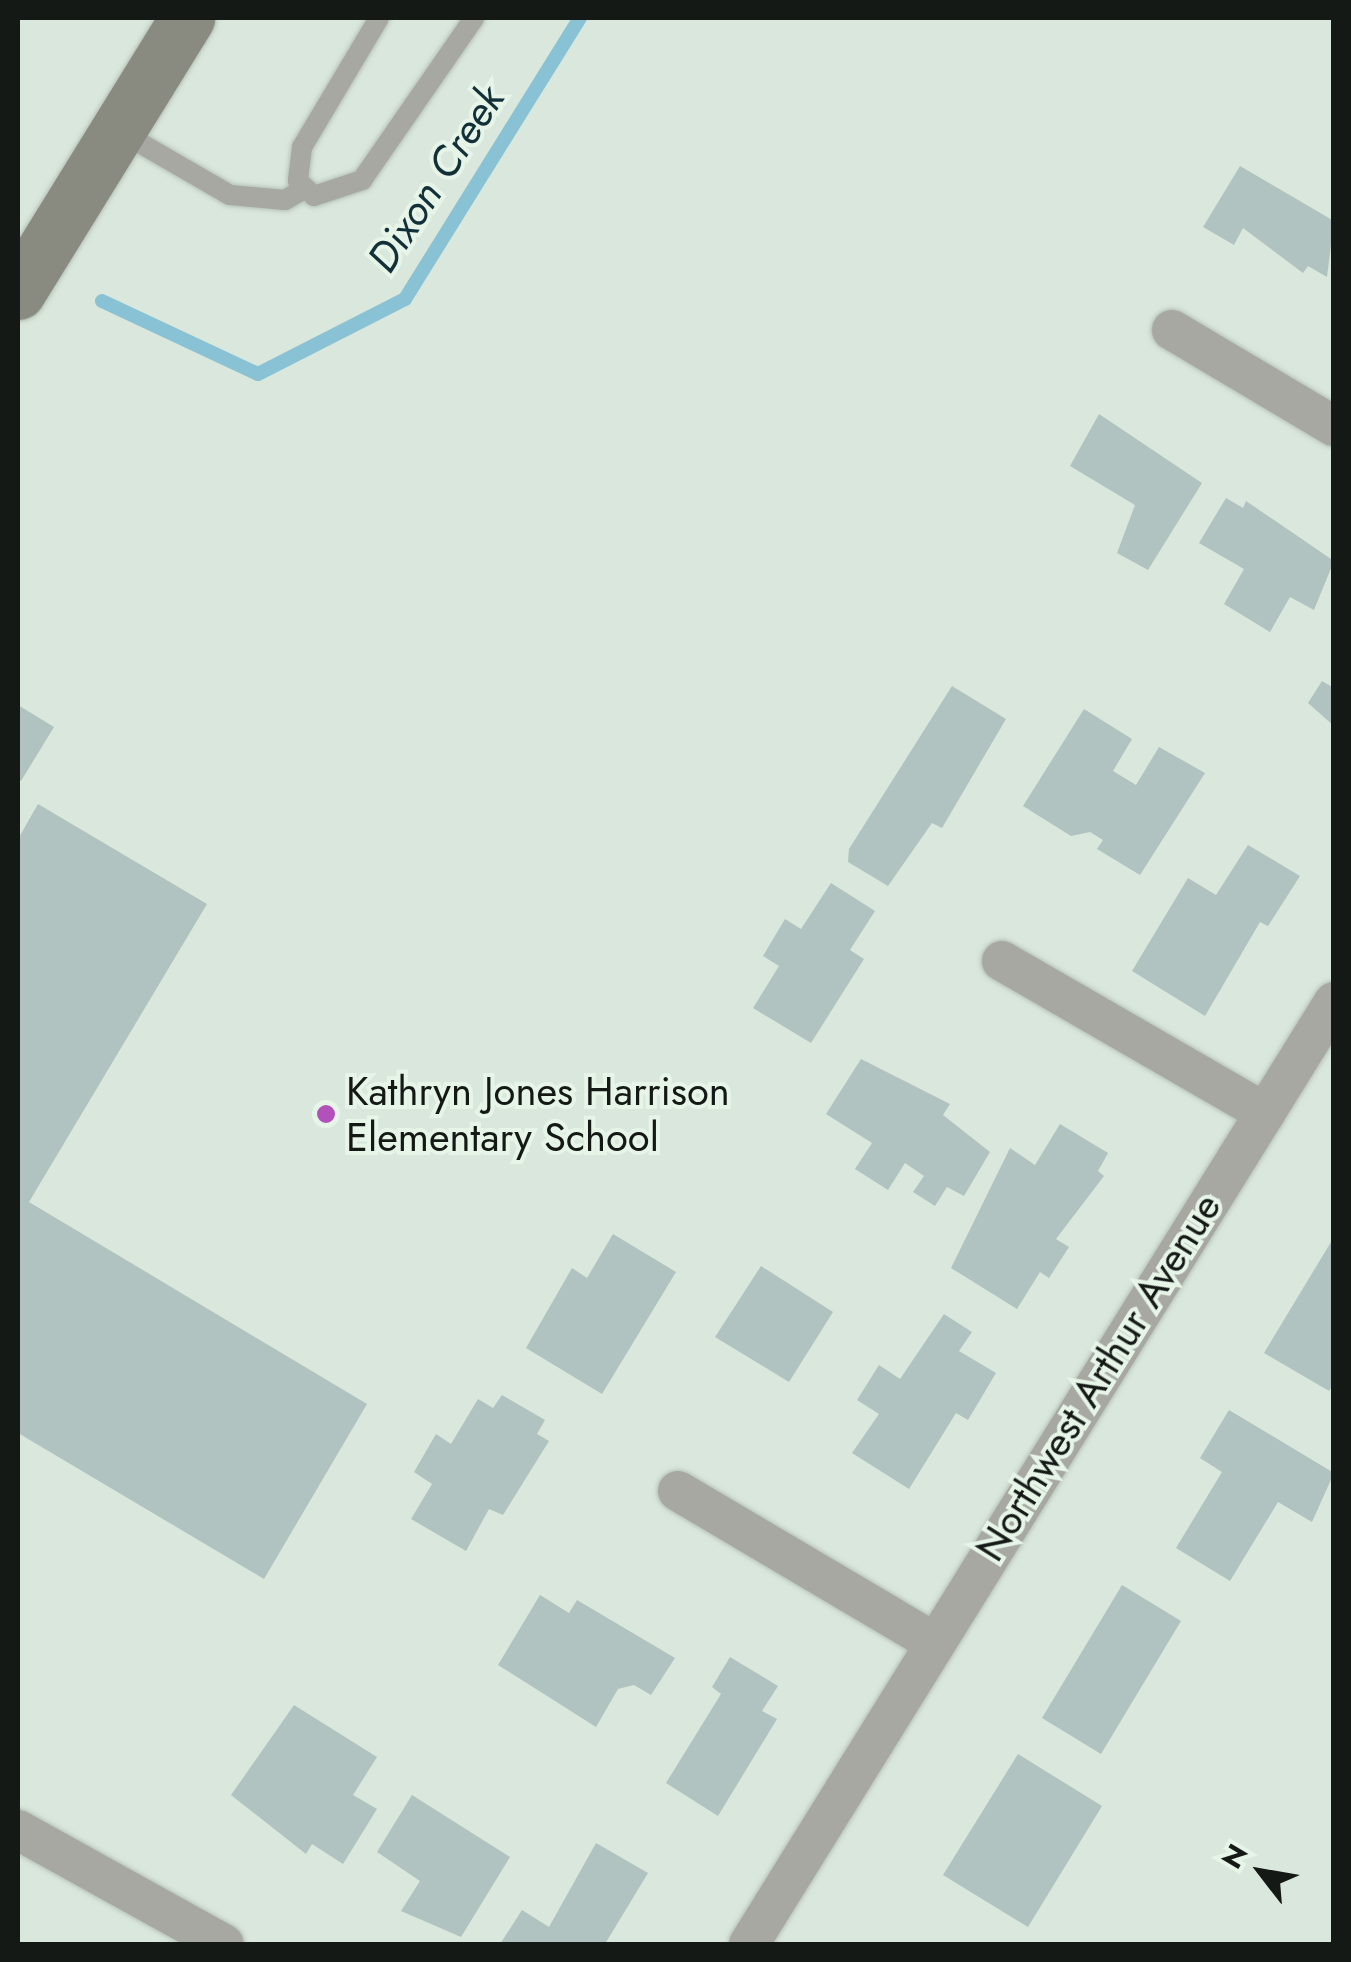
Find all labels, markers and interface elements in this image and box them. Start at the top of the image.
water label: Dixon Creek [357,76,515,282]
place label: Kathryn Jones Harrison Elementary School [346,1067,730,1161]
marker: Kathryn Jones Harrison Elementary School [315,1103,337,1125]
street label: Northwest Arthur Avenue [965,1185,1231,1569]
north arrow [1211,1822,1311,1922]
text: N [1212,1836,1258,1876]

